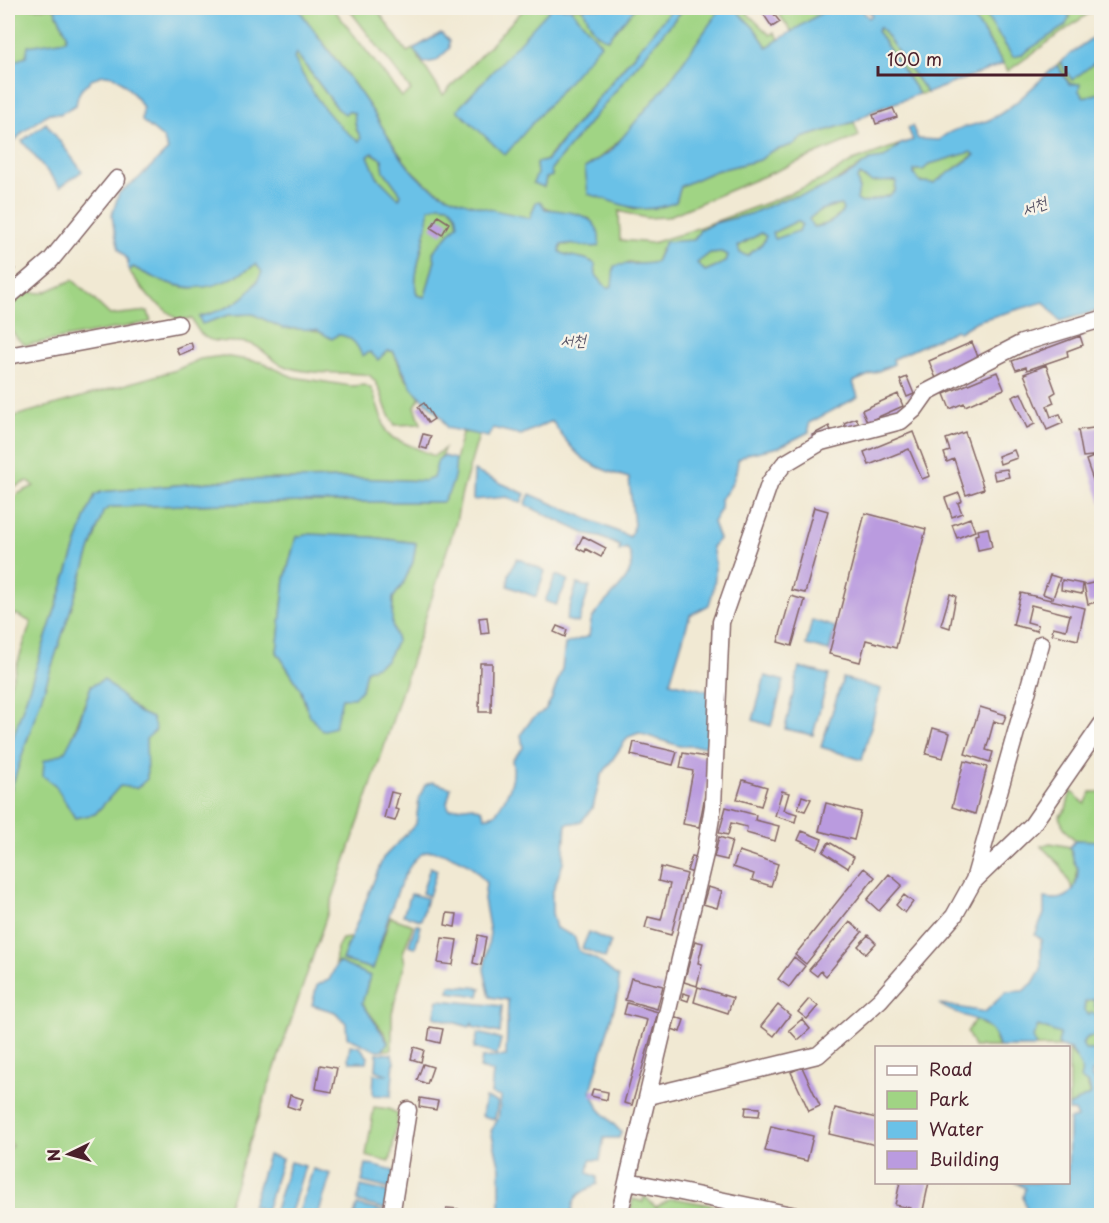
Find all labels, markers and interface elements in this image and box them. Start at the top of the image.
scale bar [878,39,1066,77]
text: 100 m [887,45,942,72]
water label: 서천 [1017,188,1052,221]
water label: 서천 [560,327,588,351]
legend [875,1046,1070,1184]
text: Road [929,1055,973,1082]
text: Park [929,1085,969,1112]
text: Water [929,1115,984,1142]
north arrow [39,1124,99,1184]
text: Building [929,1145,999,1172]
text: N [41,1148,66,1163]

